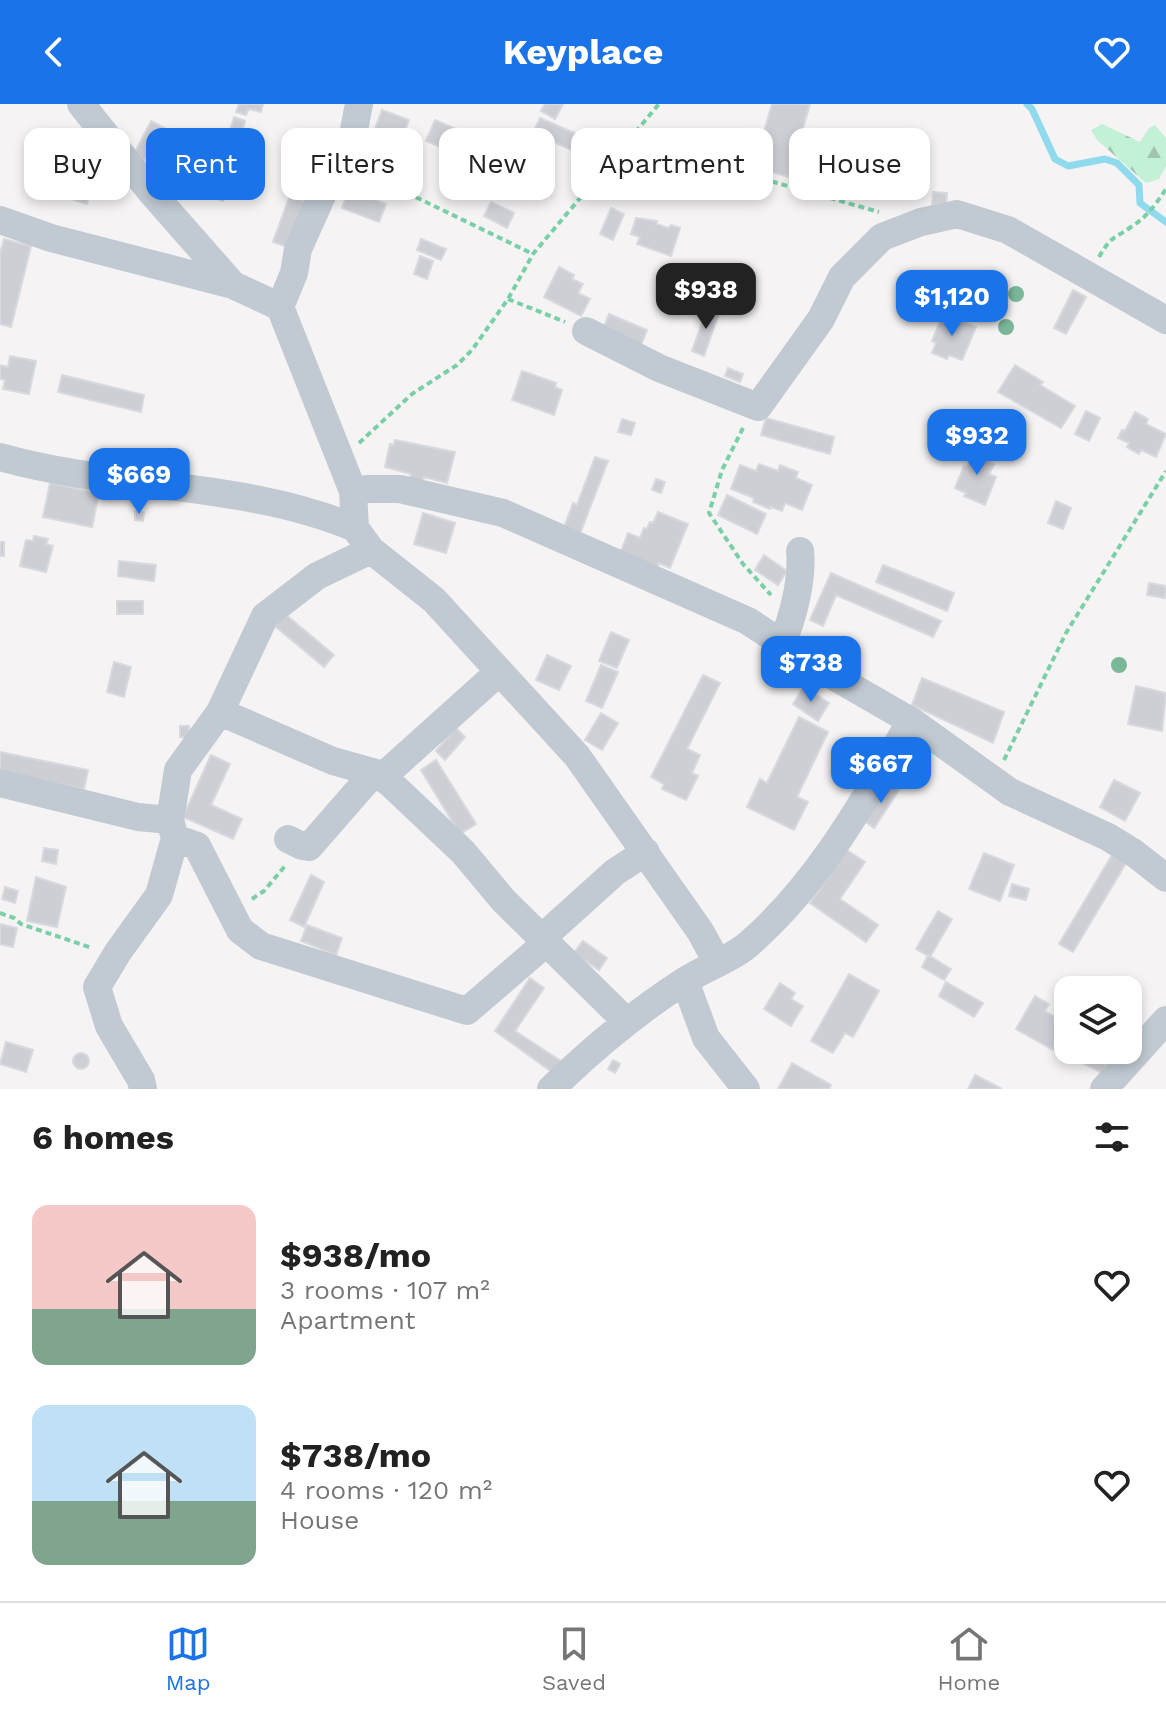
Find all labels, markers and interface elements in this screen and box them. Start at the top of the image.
icon: back [32,30,76,74]
icon: heart [1090,30,1134,74]
text: Keyplace [503,31,663,73]
chip: Buy [24,128,130,200]
chip: Rent [146,128,265,200]
chip: Filters [281,128,423,200]
chip: New [439,128,555,200]
chip: Apartment [571,128,773,200]
chip: House [789,128,930,200]
pin: $938 [659,263,753,331]
pin: $1,120 [887,270,1017,338]
text: $938 [674,274,738,304]
text: $1,120 [914,281,990,311]
pin: $932 [930,409,1024,477]
text: $932 [945,420,1009,450]
pin: $669 [92,448,186,516]
text: $669 [107,459,171,489]
pin: $738 [764,636,858,704]
text: $738 [779,647,843,677]
pin: $667 [834,737,928,805]
text: $667 [849,748,913,778]
map controls [1054,976,1142,1064]
button: layers [1054,976,1142,1064]
icon: filters [1090,1115,1134,1159]
text: 6 homes [32,1117,174,1157]
text: $938/mo [280,1235,431,1275]
icon: home [96,1237,192,1333]
icon: heart [1090,1263,1134,1307]
text: 3 rooms · 107 m² [280,1275,490,1305]
text: Apartment [280,1305,416,1335]
text: $738/mo [280,1435,431,1475]
icon: home [96,1437,192,1533]
icon: heart [1090,1463,1134,1507]
text: 4 rooms · 120 m² [280,1475,492,1505]
text: House [280,1505,359,1535]
tab: Map [166,1622,211,1695]
tab: Saved [542,1622,606,1695]
tab: Home [937,1622,1000,1695]

